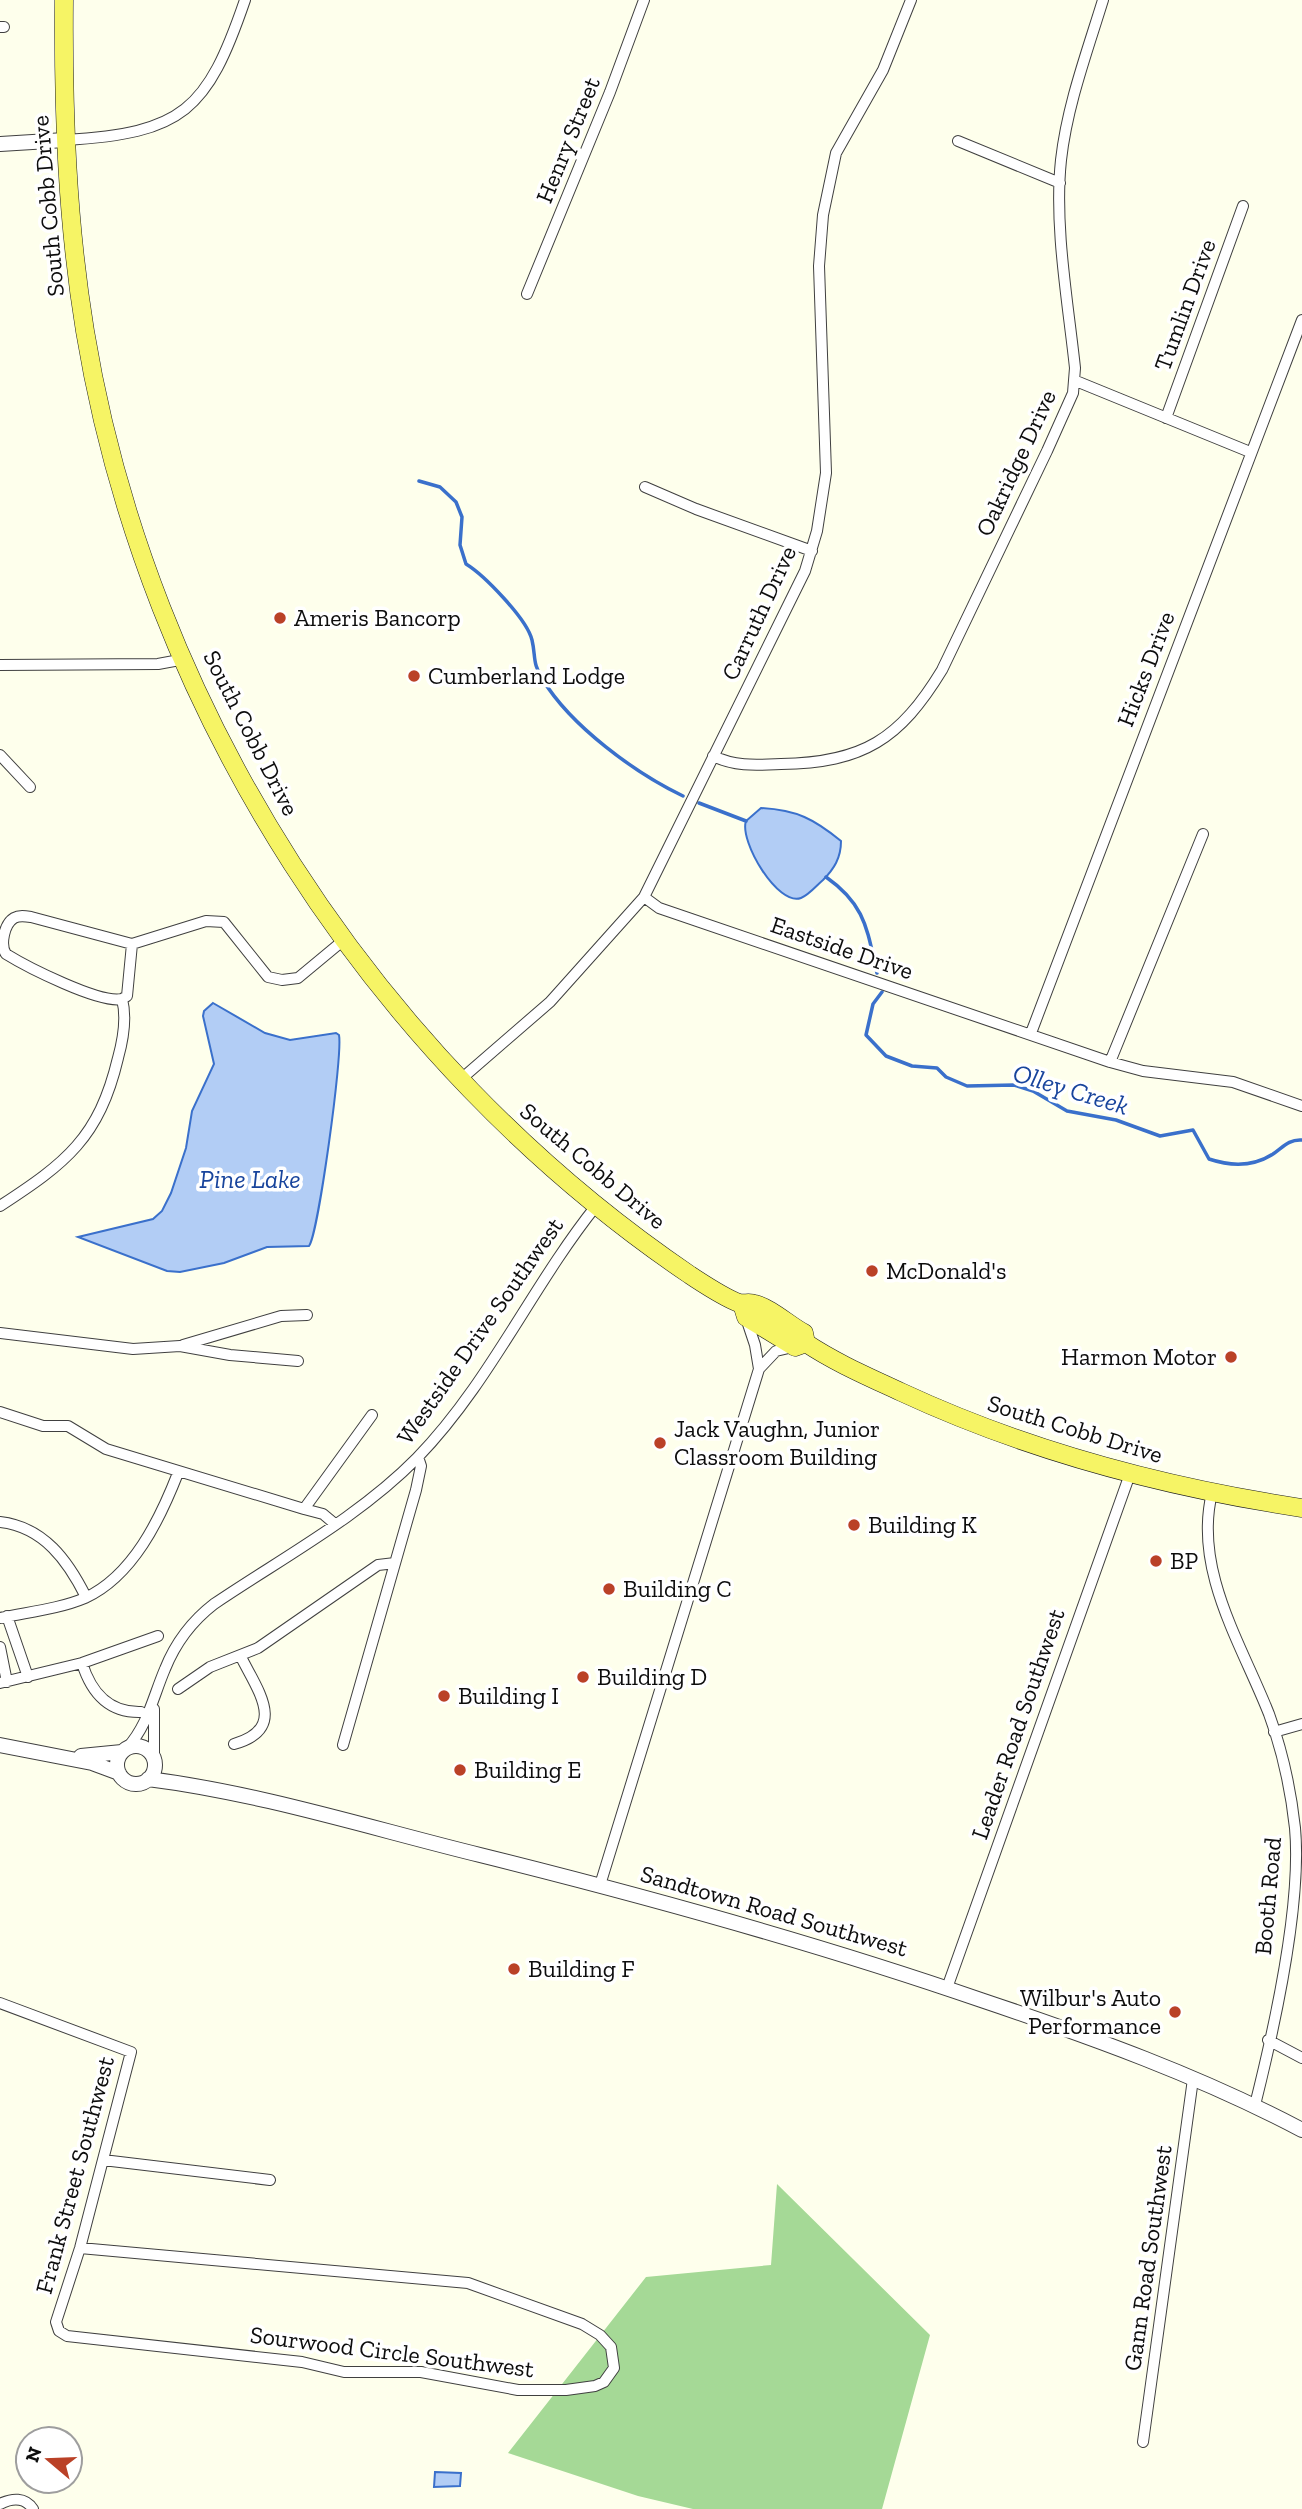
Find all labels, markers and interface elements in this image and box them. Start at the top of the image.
street label: Henry Street [529,73,606,207]
street label: South Cobb Drive [25,114,70,298]
street label: Tumlin Drive [1147,235,1222,375]
street label: Oakridge Drive [969,385,1062,540]
street label: Carruth Drive [715,541,802,685]
place label: Ameris Bancorp [294,603,461,632]
street label: Hicks Drive [1110,607,1181,730]
marker: Ameris Bancorp [272,610,288,626]
street label: South Cobb Drive [197,645,306,820]
place label: Cumberland Lodge [428,661,625,690]
marker: Cumberland Lodge [406,668,422,684]
street label: Eastside Drive [767,910,917,985]
water label: Olley Creek [1009,1056,1133,1122]
street label: South Cobb Drive [514,1096,672,1235]
water label: Pine Lake [199,1163,301,1195]
street label: Westside Drive Southwest [390,1212,569,1450]
place label: McDonald's [886,1256,1006,1285]
marker: McDonald's [864,1263,880,1279]
place label: Harmon Motor [1061,1342,1217,1371]
marker: Harmon Motor [1223,1349,1239,1365]
street label: South Cobb Drive [984,1388,1166,1469]
place label: Jack Vaughn, Junior Classroom Building [674,1414,880,1471]
marker: Jack Vaughn, Junior Classroom Building [652,1435,668,1451]
place label: Building K [868,1510,977,1539]
marker: Building K [846,1517,862,1533]
place label: BP [1170,1546,1198,1575]
marker: BP [1148,1553,1164,1569]
place label: Building C [623,1574,732,1603]
marker: Building C [601,1581,617,1597]
street label: Leader Road Southwest [964,1605,1071,1843]
place label: Building D [597,1662,707,1691]
marker: Building D [575,1669,591,1685]
place label: Building I [458,1681,559,1710]
marker: Building I [436,1688,452,1704]
place label: Building E [474,1755,581,1784]
marker: Building E [452,1762,468,1778]
street label: Booth Road [1248,1836,1287,1956]
street label: Sandtown Road Southwest [637,1859,911,1963]
place label: Building F [528,1954,635,1983]
marker: Building F [506,1961,522,1977]
place label: Wilbur's Auto Performance [1020,1983,1161,2040]
marker: Wilbur's Auto Performance [1167,2004,1183,2020]
street label: Frank Street Southwest [29,2053,120,2297]
street label: Gann Road Southwest [1117,2143,1178,2373]
street label: Sourwood Circle Southwest [248,2320,536,2383]
north arrow [14,2425,84,2495]
text: N [20,2444,47,2465]

